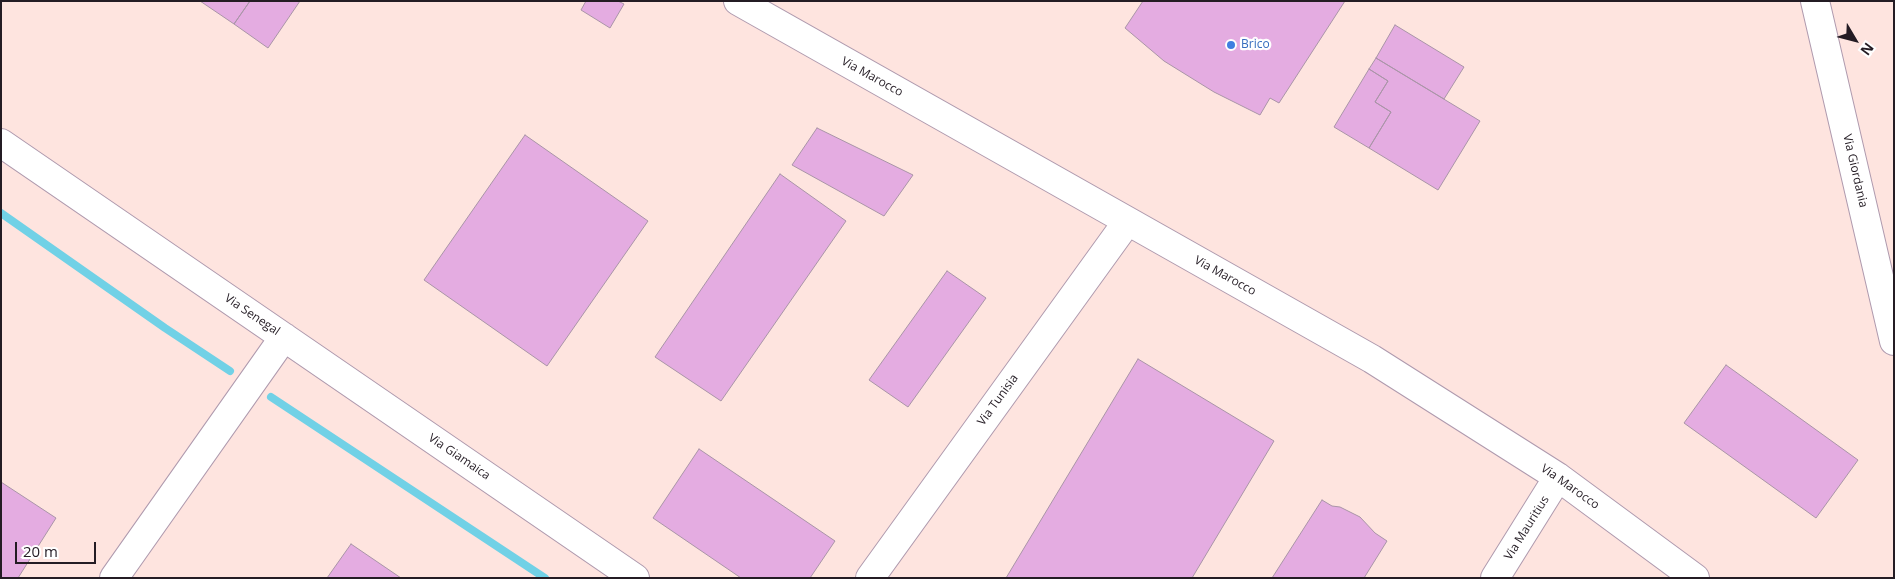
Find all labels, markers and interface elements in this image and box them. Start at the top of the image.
north arrow [1830,15,1880,65]
place label: Brico [1241,38,1270,52]
marker: Brico [1225,39,1237,51]
text: N [1856,39,1878,60]
street label: Via Marocco [839,54,905,100]
street label: Via Giordania [1840,133,1870,209]
street label: Via Marocco [1192,253,1258,299]
street label: Via Senegal [222,291,282,339]
street label: Via Tunisia [975,372,1021,428]
street label: Via Giamaica [425,431,493,483]
street label: Via Marocco [1538,462,1602,512]
street label: Via Mauritius [1502,493,1552,563]
scale bar [18,532,99,564]
text: 20 m [23,541,58,561]

